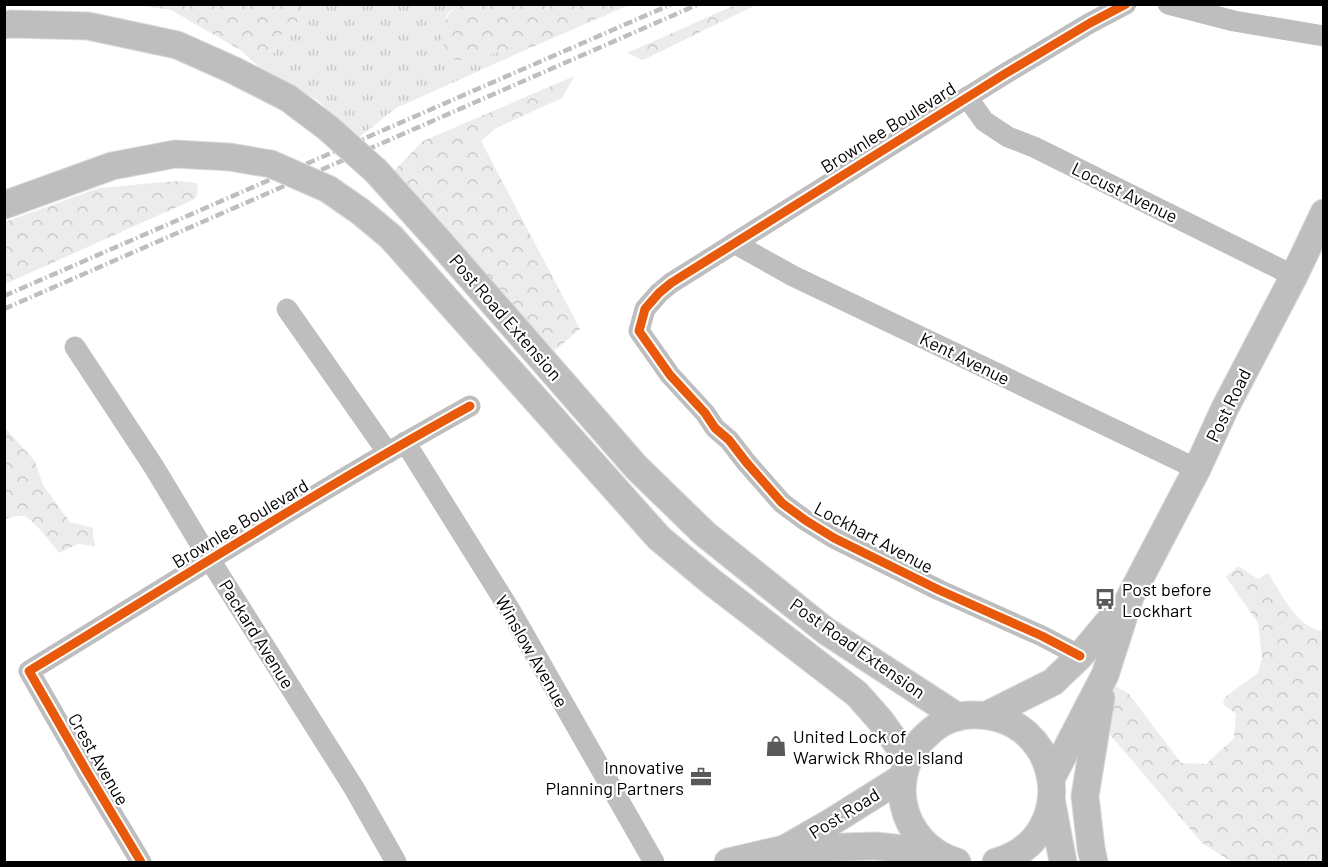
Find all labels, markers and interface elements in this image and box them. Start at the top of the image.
street label: Brownlee Boulevard [816,77,960,177]
street label: Locust Avenue [1068,157,1182,227]
street label: Post Road Extension [445,249,567,385]
street label: Kent Avenue [916,327,1014,389]
street label: Post Road [1201,365,1255,445]
street label: Brownlee Boulevard [168,474,312,572]
street label: Lockhart Avenue [811,496,937,578]
street label: Packard Avenue [215,575,299,693]
place label: Post before Lockhart [1122,578,1212,621]
bus stop icon: Post before Lockhart [1093,587,1117,611]
street label: Winslow Avenue [491,591,573,711]
street label: Post Road Extension [786,593,930,703]
street label: Crest Avenue [64,709,134,809]
place label: United Lock of Warwick Rhode Island [793,725,963,768]
shop icon: United Lock of Warwick Rhode Island [764,734,788,758]
place label: Innovative Planning Partners [546,756,684,799]
office icon: Innovative Planning Partners [689,765,713,789]
street label: Post Road [805,783,883,843]

